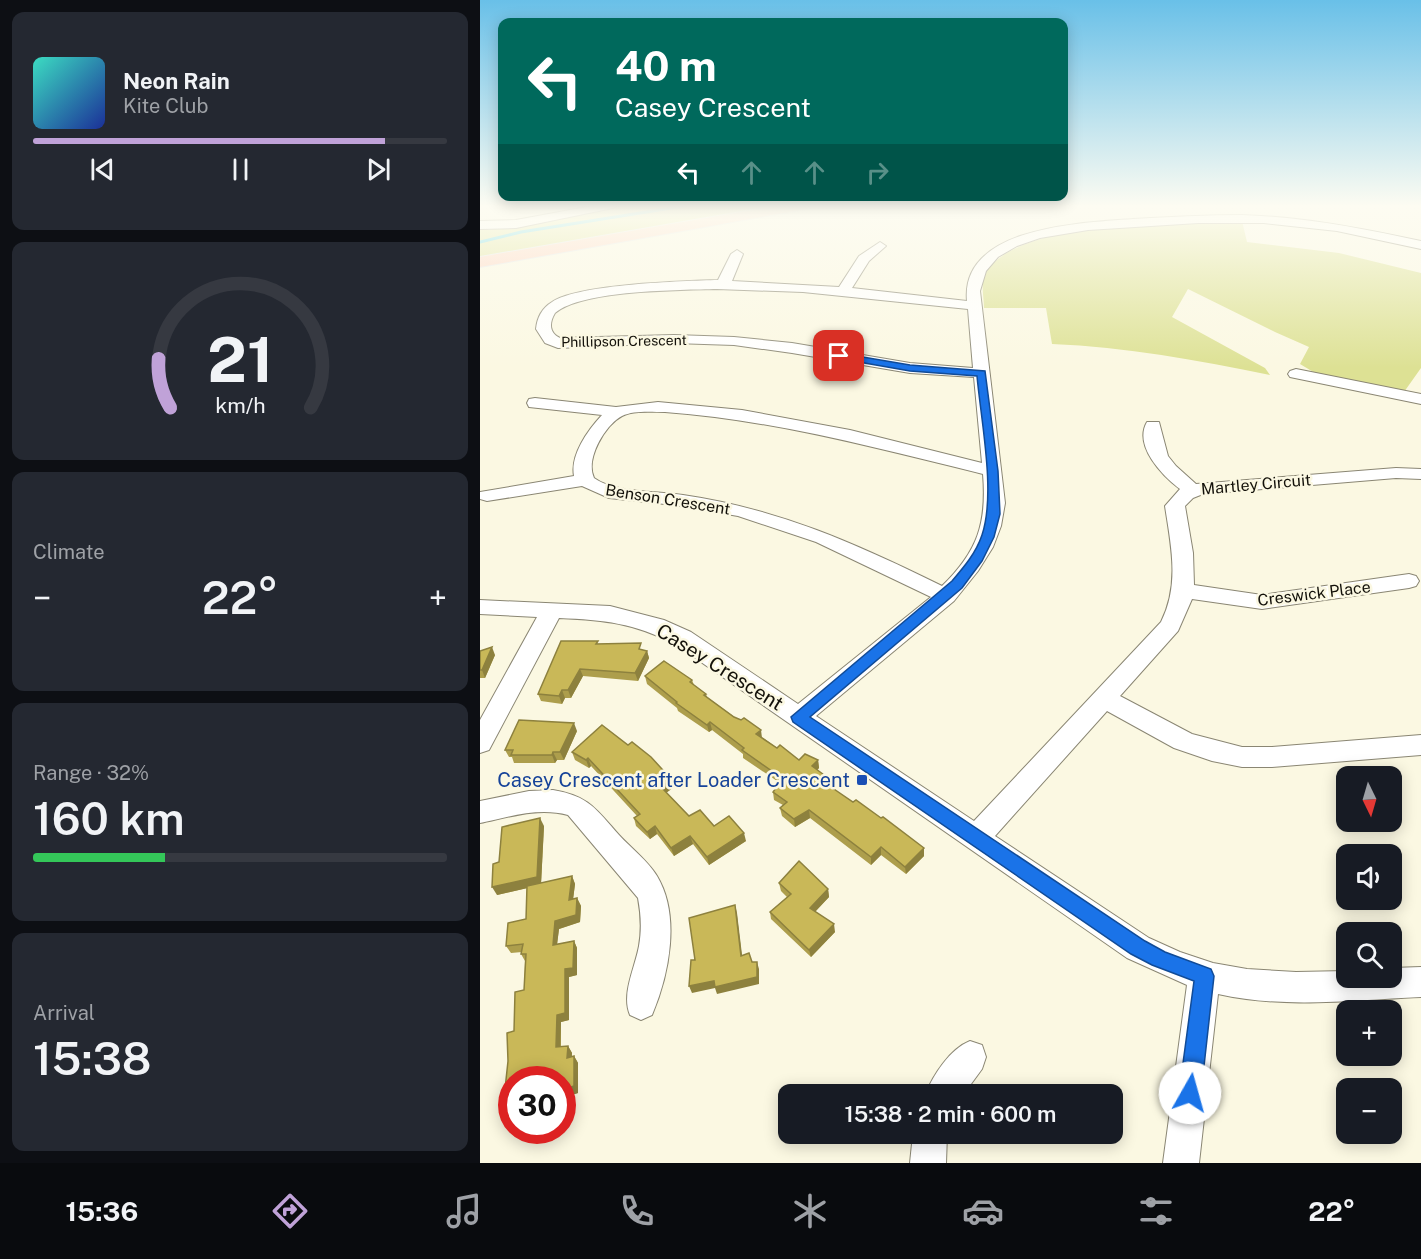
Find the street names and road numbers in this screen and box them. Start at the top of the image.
street label: Phillipson Crescent [561,332,687,350]
street label: Martley Circuit [1200,470,1312,499]
street label: Benson Crescent [604,480,732,519]
street label: Creswick Place [1257,577,1372,610]
street label: Casey Crescent [652,618,788,716]

